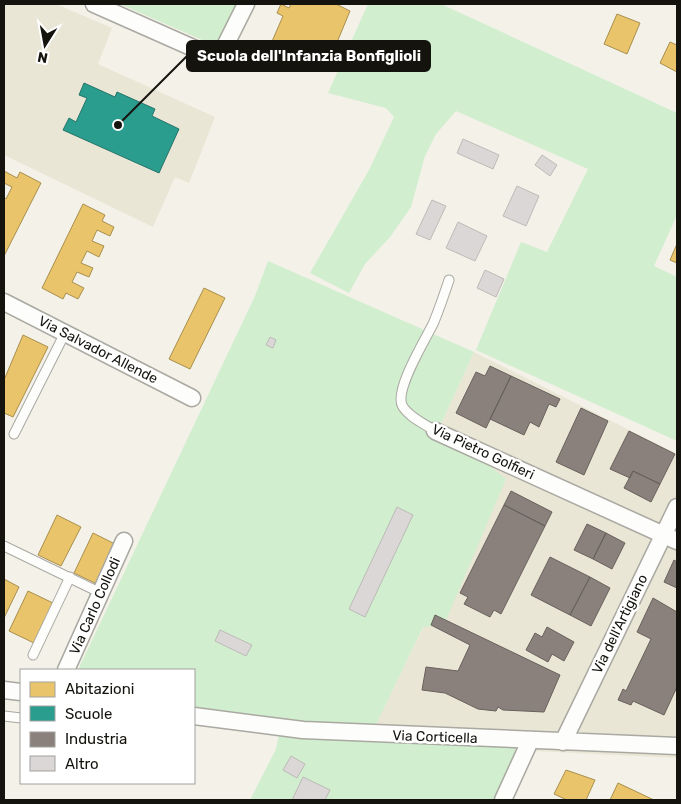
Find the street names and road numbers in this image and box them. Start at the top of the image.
street label: Via Salvador Allende [35,313,161,388]
street label: Via Pietro Golfieri [429,421,537,483]
street label: Via Carlo Collodi [66,555,124,657]
street label: Via dell'Artigiano [589,572,651,676]
street label: Via Corticella [392,727,478,747]

